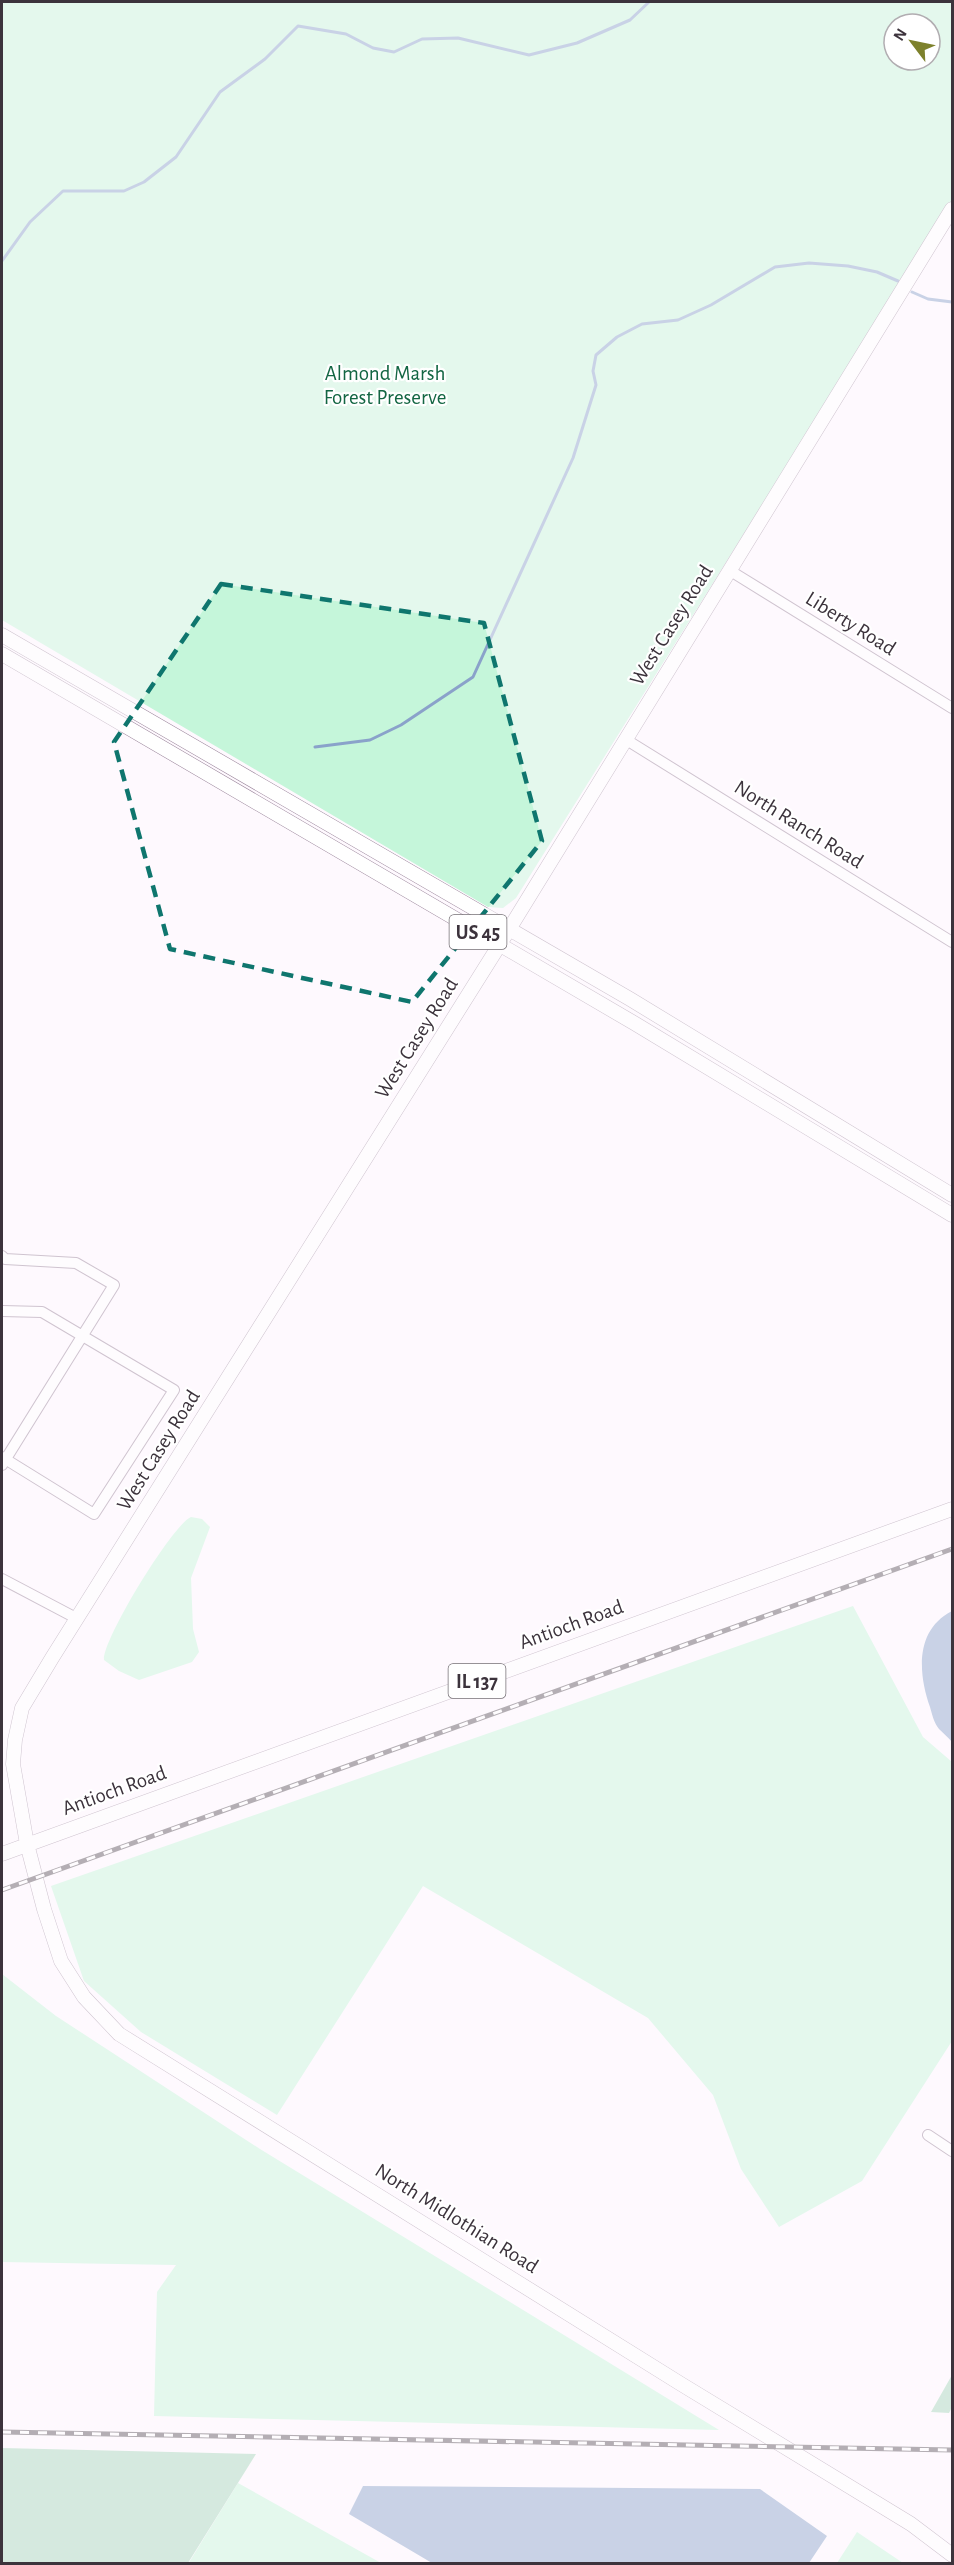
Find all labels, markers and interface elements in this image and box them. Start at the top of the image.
north arrow [882,12,942,72]
text: N [890,26,910,44]
park label: Almond Marsh Forest Preserve [324,363,446,408]
street label: West Casey Road [626,561,717,689]
street label: Liberty Road [802,587,900,659]
street label: North Ranch Road [731,776,867,873]
road number: US 45 [450,915,506,949]
street label: West Casey Road [371,974,462,1102]
street label: West Casey Road [113,1386,204,1514]
street label: Antioch Road [516,1596,626,1653]
road number: IL 137 [448,1664,506,1698]
street label: Antioch Road [59,1762,169,1819]
street label: North Midlothian Road [371,2160,542,2277]

